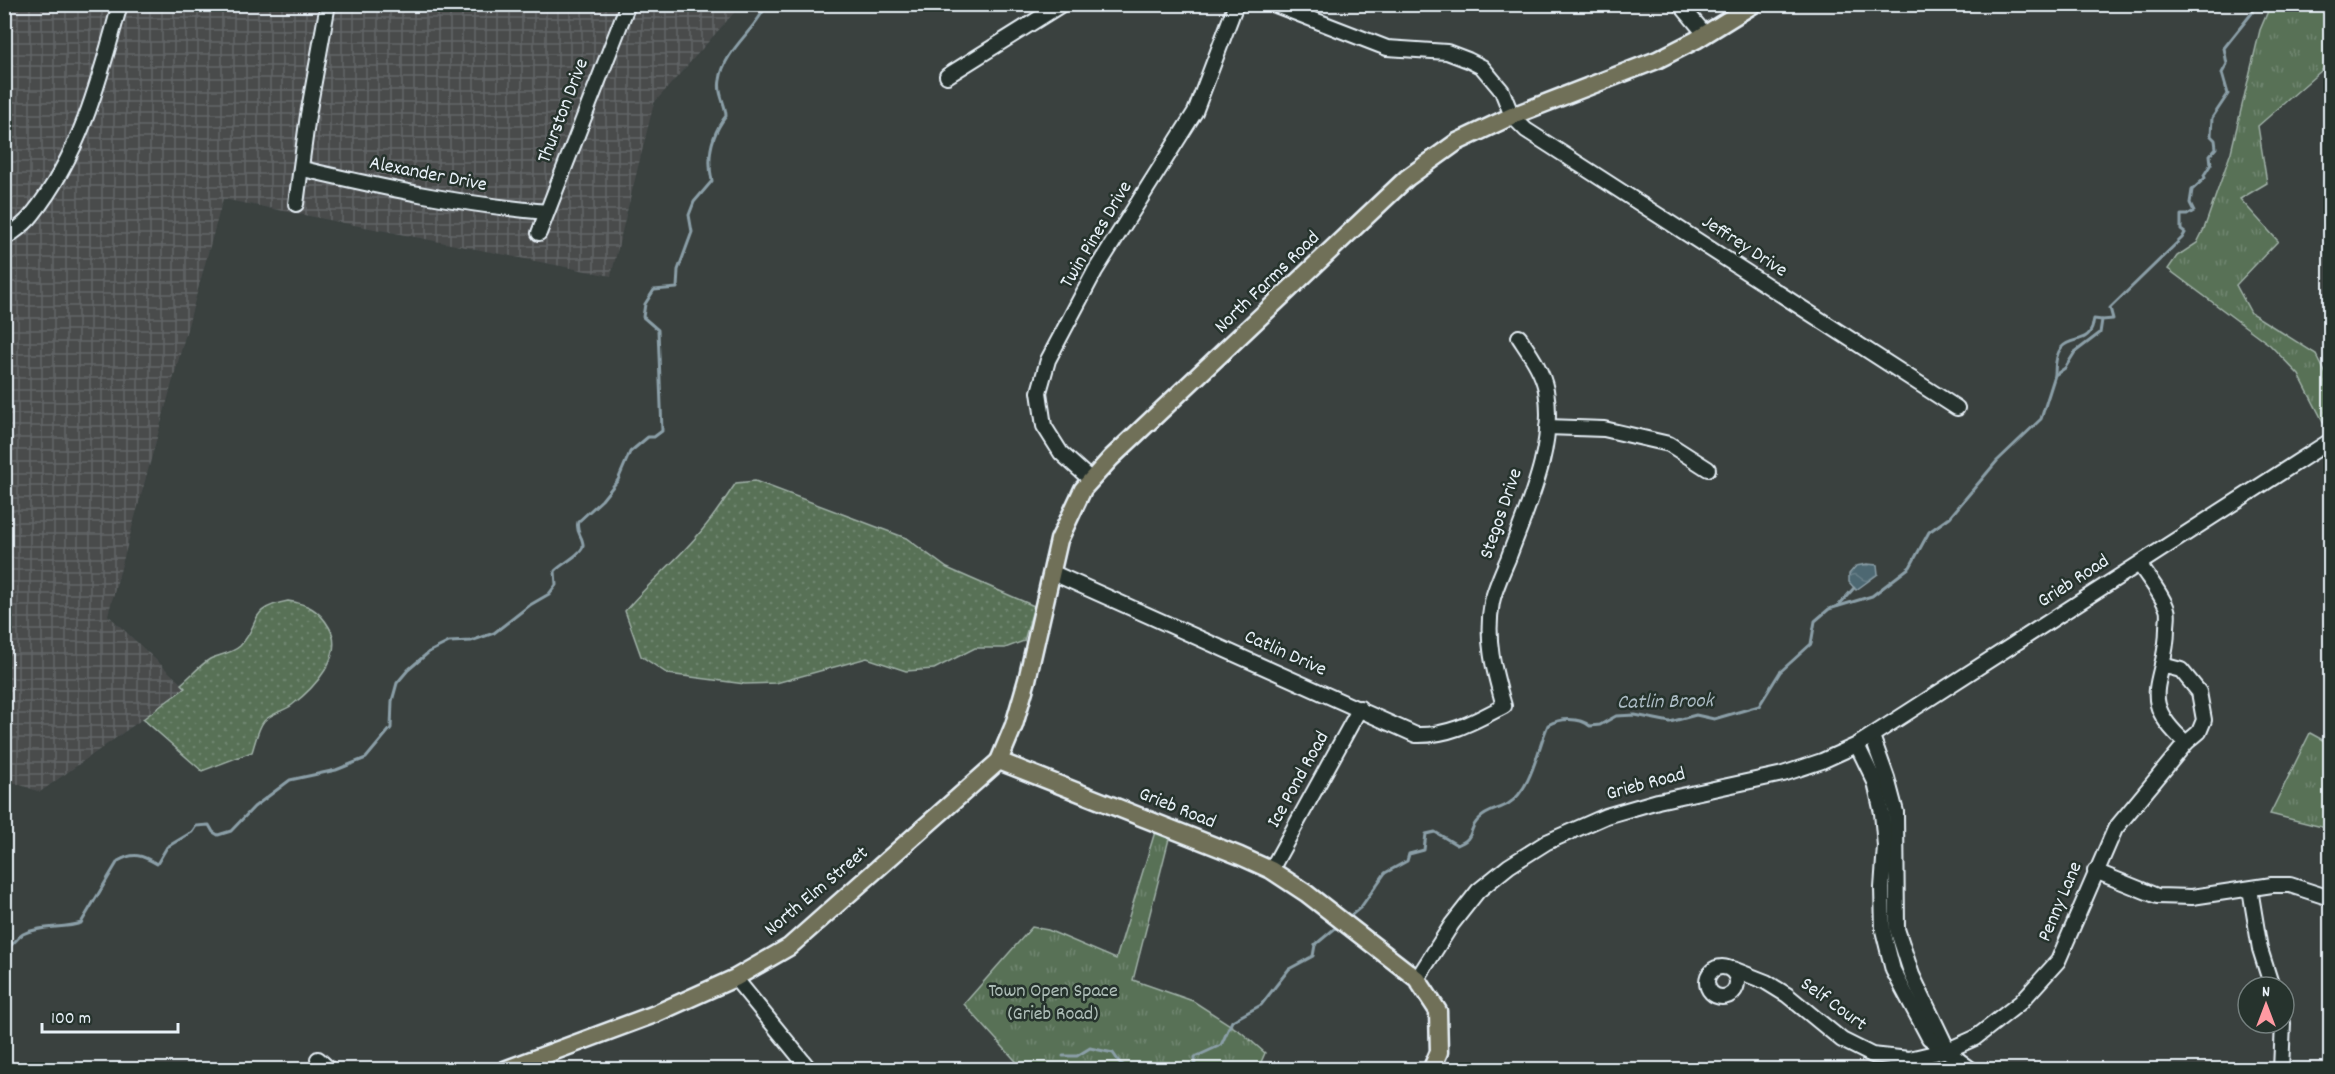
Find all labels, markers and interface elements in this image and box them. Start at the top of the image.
street label: Thurston Drive [531,54,597,167]
street label: Alexander Drive [367,150,489,200]
street label: Twin Pines Drive [1054,176,1140,294]
street label: Jeffrey Drive [1696,209,1792,285]
street label: North Farms Road [1209,225,1327,341]
street label: Stegos Drive [1473,465,1531,563]
street label: Grieb Road [2033,548,2115,616]
street label: Catlin Drive [1239,623,1331,685]
water label: Catlin Brook [1617,687,1716,719]
street label: Ice Pond Road [1261,727,1337,833]
street label: Grieb Road [1603,761,1689,809]
street label: Grieb Road [1134,781,1220,837]
street label: North Elm Street [759,840,875,944]
street label: Penny Lane [2032,857,2091,946]
street label: Self Court [1794,971,1872,1039]
north arrow [2236,975,2296,1035]
park label: Town Open Space (Grieb Road) [988,978,1118,1029]
text: N [2262,981,2270,1004]
scale bar [42,996,178,1034]
text: 100 m [51,1007,91,1032]

